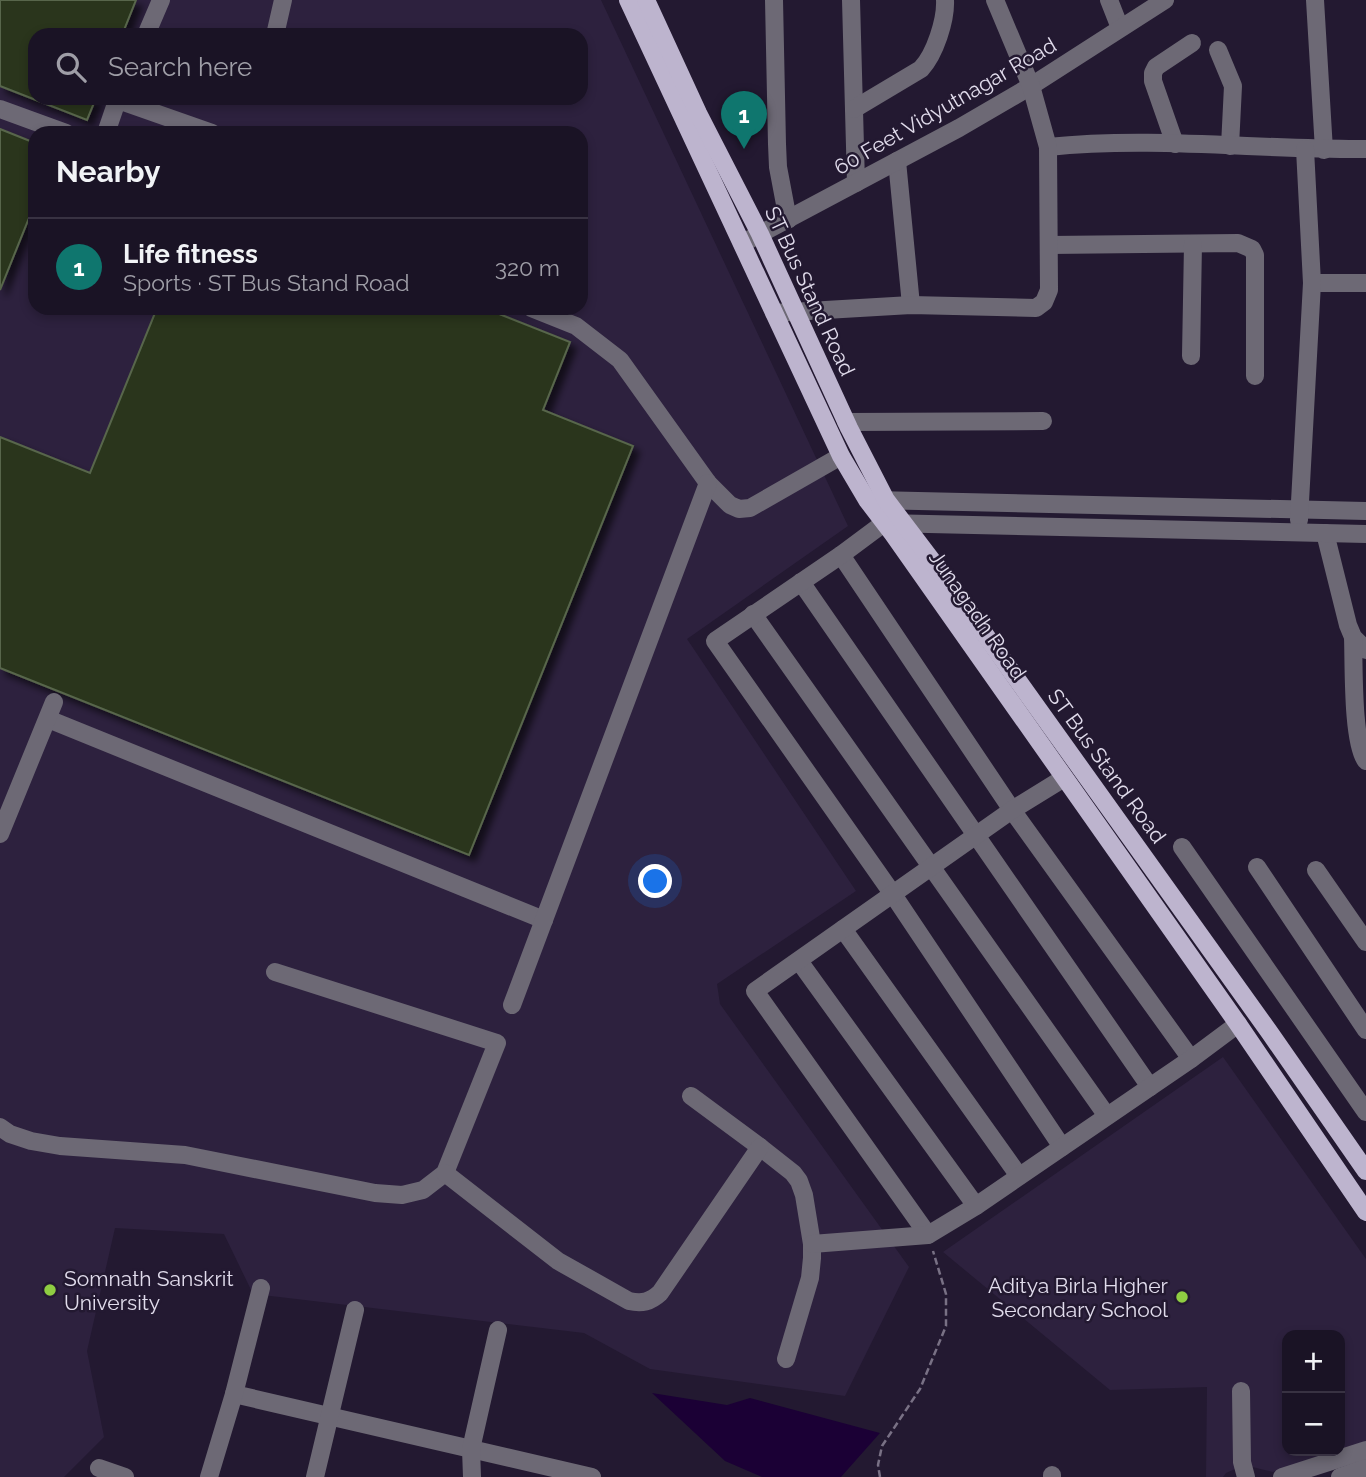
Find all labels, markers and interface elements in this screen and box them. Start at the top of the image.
search box [28,28,588,105]
street label: 60 Feet Vidyutnagar Road [830,32,1060,180]
icon: search [52,48,90,86]
text: Search here [108,52,252,82]
pin: 1 [721,91,767,149]
text: Nearby [56,154,160,189]
street label: ST Bus Stand Road [760,202,860,380]
text: Life fitness [123,239,258,269]
text: 1 [73,254,85,281]
text: 320 m [495,254,560,281]
text: Sports · ST Bus Stand Road [123,269,410,296]
street label: Junagadh Road [924,546,1032,684]
street label: ST Bus Stand Road [1043,684,1171,848]
your location [638,864,672,898]
place label: Somnath Sanskrit University [64,1266,233,1315]
place label: Aditya Birla Higher Secondary School [988,1273,1169,1322]
marker: Somnath Sanskrit University [42,1282,58,1298]
marker: Aditya Birla Higher Secondary School [1174,1289,1190,1305]
map controls [1282,1330,1345,1456]
button: + [1282,1330,1345,1393]
button: − [1282,1393,1345,1456]

